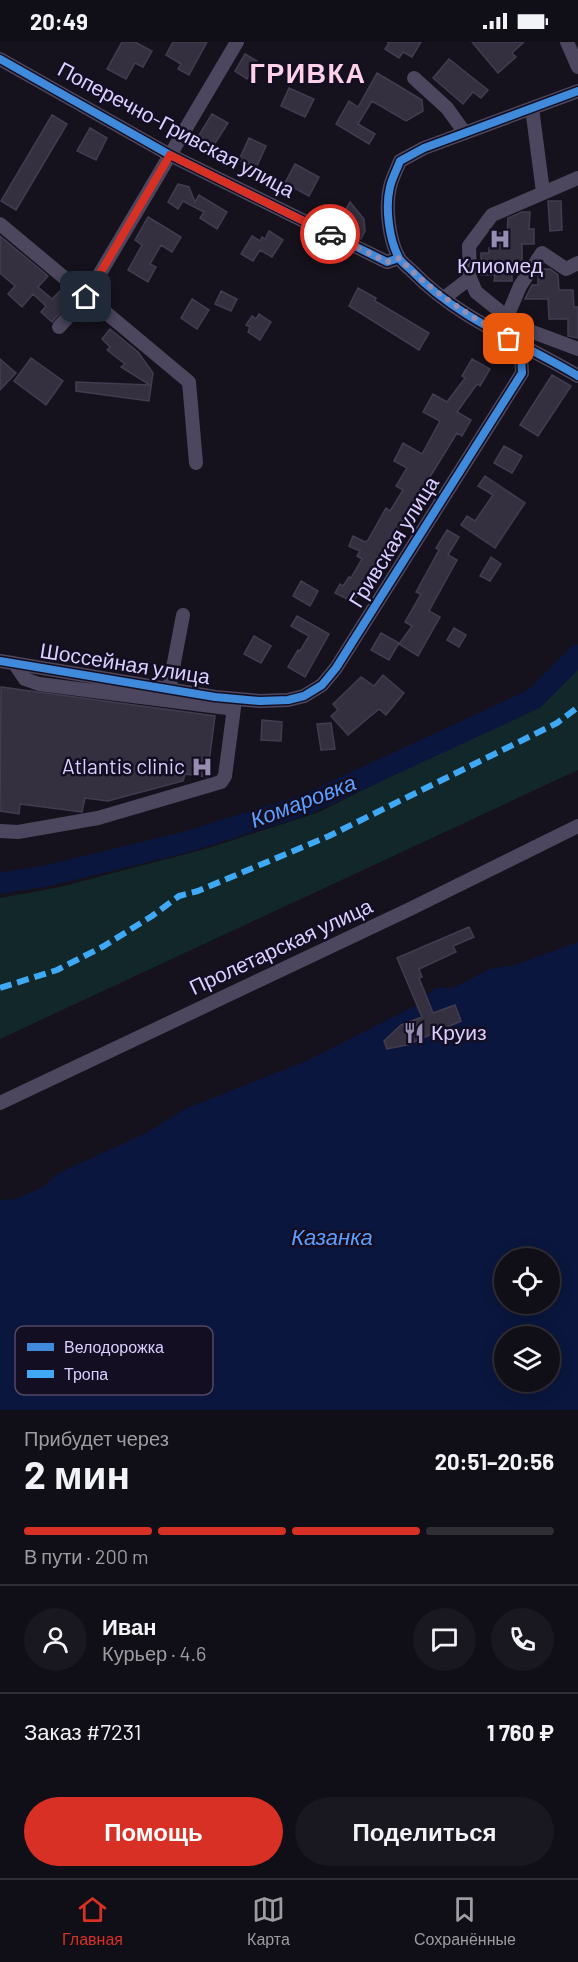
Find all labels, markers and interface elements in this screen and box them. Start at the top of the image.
text: 20:49 [30,8,88,34]
street label: Поперечно-Гривская улица [54,56,300,202]
district label: ГРИВКА [249,56,367,88]
courier [300,204,360,264]
icon: car [314,218,347,251]
hospital icon: Клиомед [488,227,512,251]
place label: Клиомед [457,252,543,277]
pin [60,271,111,322]
icon: home [69,280,102,313]
pin [483,313,534,364]
icon: bag [492,322,525,355]
street label: Гривская улица [342,471,443,611]
street label: Шоссейная улица [38,637,212,688]
place label: Atlantis clinic [62,753,185,778]
hospital icon: Atlantis clinic [190,755,214,779]
water label: Комаровка [246,768,360,833]
street label: Пролетарская улица [185,892,376,999]
place label: Круиз [431,1019,487,1044]
restaurant icon: Круиз [402,1021,426,1045]
water label: Казанка [291,1223,373,1249]
map controls [494,1248,560,1392]
button: locate [494,1248,560,1314]
legend [15,1326,213,1395]
button: layers [494,1326,560,1392]
text: Велодорожка [64,1337,164,1356]
text: Тропа [64,1364,108,1383]
text: Прибудет через [24,1426,169,1450]
text: 20:51–20:56 [435,1448,554,1474]
text: 2 мин [24,1450,130,1497]
text: В пути · 200 m [24,1544,149,1568]
button: person [24,1608,87,1671]
button: chat [413,1608,476,1671]
button: phone [491,1608,554,1671]
text: Иван [102,1613,157,1639]
text: Курьер · 4.6 [102,1641,206,1665]
text: Заказ #7231 [24,1718,142,1744]
text: 1 760 ₽ [487,1719,554,1745]
button: Помощь [24,1797,283,1866]
button: Поделиться [295,1797,554,1866]
tab: Главная [62,1893,123,1949]
tab: Карта [247,1893,290,1949]
tab: Сохранённые [414,1893,516,1949]

